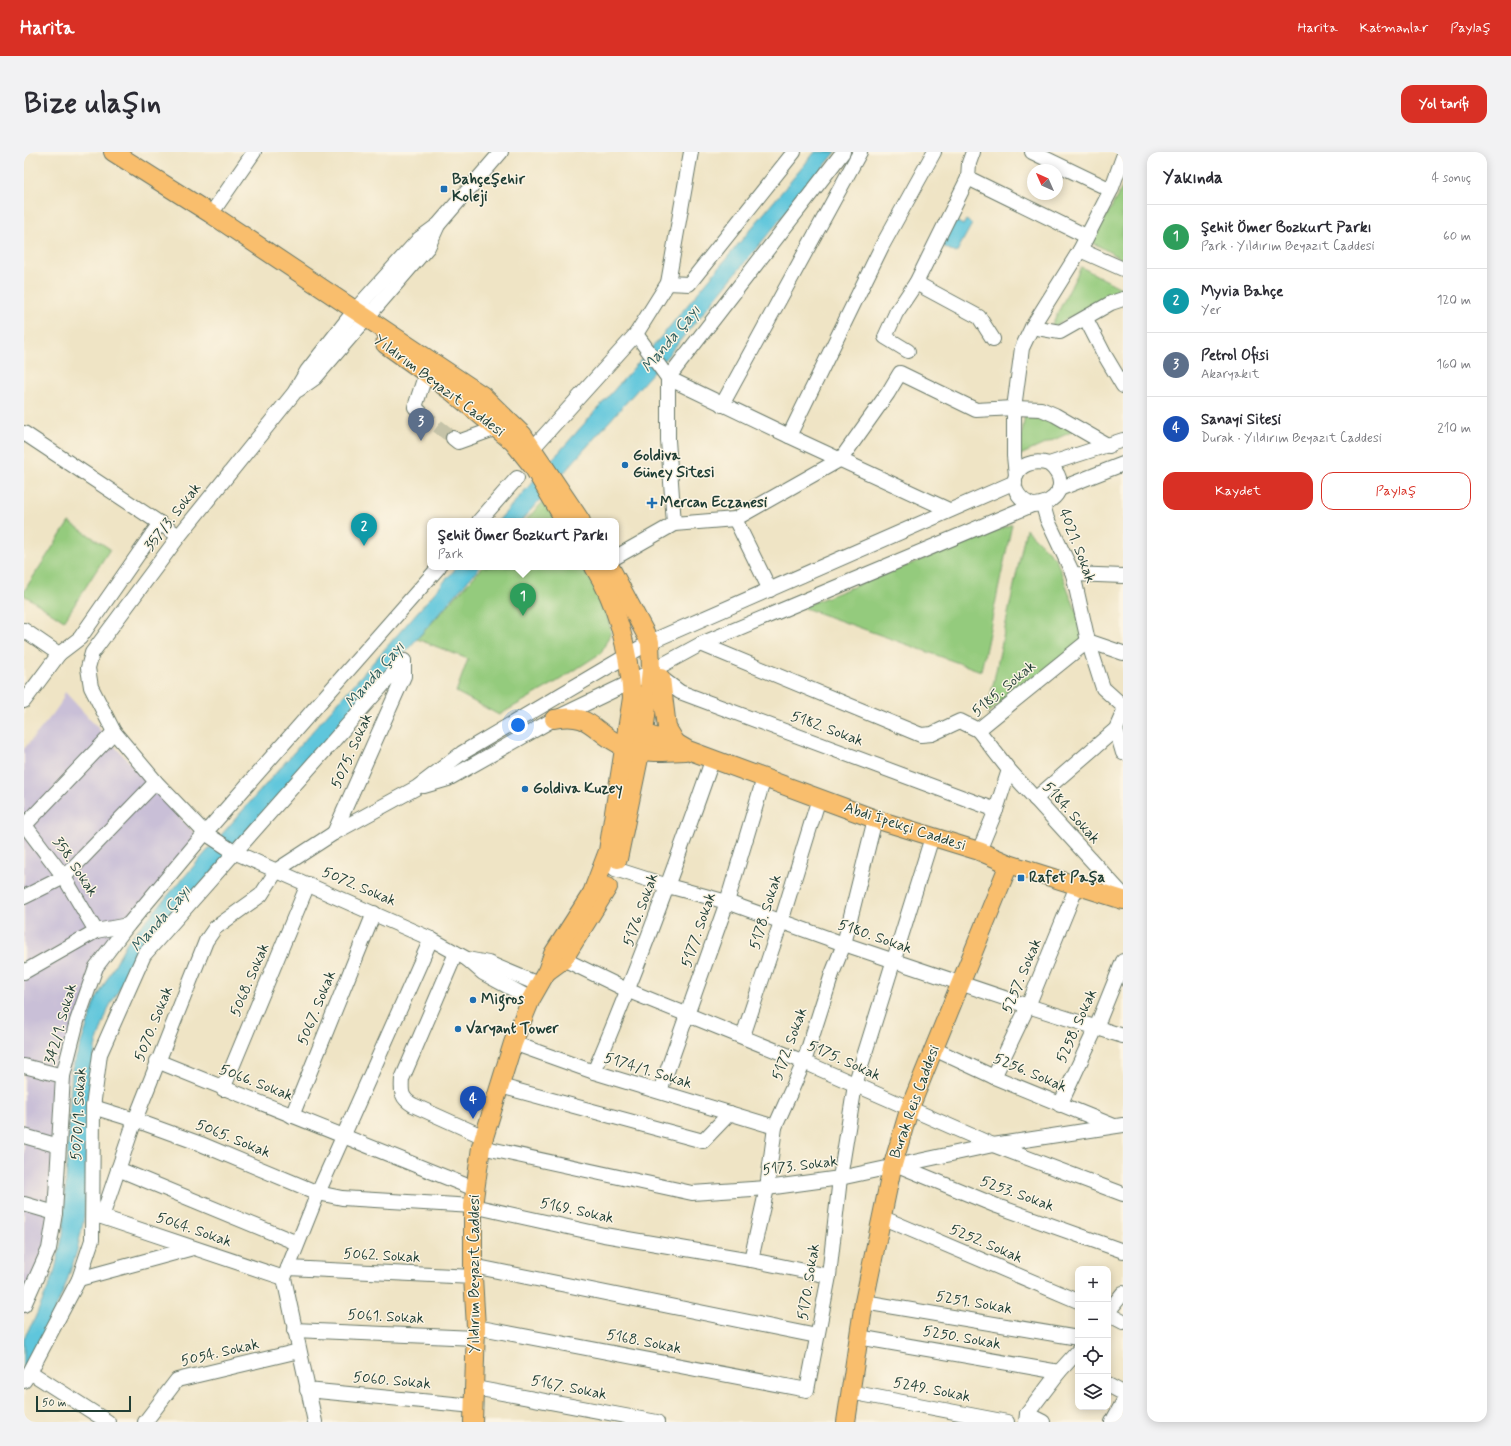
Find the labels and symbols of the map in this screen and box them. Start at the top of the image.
north arrow [1027,164,1063,200]
place label: Bahçeşehir Koleji [452,170,526,207]
marker: Bahçeşehir Koleji [439,184,449,194]
water label: Manda Çayı [637,300,706,377]
street label: Yıldırım Beyazıt Caddesi [370,330,508,442]
pin: 3 [408,408,434,441]
place label: Goldiva Güney Sitesi [633,446,715,483]
marker: Goldiva Güney Sitesi [620,460,630,470]
street label: 357/3. Sokak [140,479,206,555]
place label: Mercan Eczanesi [660,493,768,513]
marker: Mercan Eczanesi [647,498,657,508]
street label: 4021. Sokak [1054,506,1100,586]
pin: 2 [351,513,377,546]
pin: 1 [510,583,536,616]
water label: Manda Çayı [340,637,410,713]
street label: 5185. Sokak [968,656,1040,722]
street label: 5182. Sokak [788,707,866,751]
street label: 5075. Sokak [327,710,377,792]
your location [508,715,528,735]
street label: 5184. Sokak [1038,778,1104,848]
place label: Goldiva Kuzey [533,779,623,799]
marker: Goldiva Kuzey [520,784,530,794]
street label: Abdi İpekçi Caddesi [841,798,969,856]
street label: 358. Sokak [48,833,102,901]
street label: 5072. Sokak [319,862,399,912]
place label: Rafet Paşa [1029,868,1105,888]
street label: 5176. Sokak [618,871,664,949]
street label: 5178. Sokak [745,872,787,952]
marker: Rafet Paşa [1016,873,1026,883]
water label: Manda Çayı [126,881,196,957]
street label: 5177. Sokak [677,890,721,970]
street label: 5180. Sokak [835,915,915,959]
street label: 5257. Sokak [997,936,1047,1016]
street label: 5068. Sokak [226,940,274,1020]
street label: 5067. Sokak [293,968,341,1048]
street label: 342/1. Sokak [40,981,82,1067]
street label: 5070. Sokak [130,983,178,1065]
street label: 5258. Sokak [1052,986,1102,1066]
place label: Migros [481,990,524,1012]
marker: Migros [468,995,478,1005]
street label: 5172. Sokak [768,1005,812,1083]
place label: Varyant Tower [466,1019,559,1039]
marker: Varyant Tower [453,1024,463,1034]
street label: 5175. Sokak [804,1036,884,1086]
street label: Burak Reis Caddesi [885,1043,945,1161]
street label: 5174/1. Sokak [602,1048,694,1094]
street label: 5256. Sokak [990,1049,1070,1097]
street label: 5066. Sokak [216,1060,296,1106]
street label: 5070/1. Sokak [67,1067,91,1161]
pin: 4 [460,1086,486,1119]
street label: 5065. Sokak [193,1115,273,1163]
street label: 5173. Sokak [761,1151,839,1181]
street label: 5253. Sokak [977,1171,1057,1217]
street label: 5169. Sokak [538,1193,616,1229]
street label: Yıldırım Beyazıt Caddesi [465,1195,485,1353]
street label: 5064. Sokak [154,1208,234,1252]
street label: 5252. Sokak [946,1220,1026,1268]
street label: 5170. Sokak [793,1242,825,1322]
street label: 5062. Sokak [343,1244,421,1268]
street label: 5251. Sokak [934,1286,1014,1320]
street label: 5061. Sokak [347,1305,425,1329]
street label: 5250. Sokak [921,1321,1003,1355]
street label: 5168. Sokak [605,1325,683,1359]
street label: 5054. Sokak [179,1334,261,1372]
street label: 5060. Sokak [352,1368,432,1394]
street label: 5167. Sokak [529,1371,609,1405]
street label: 5249. Sokak [892,1373,972,1407]
scale bar [36,1394,131,1413]

